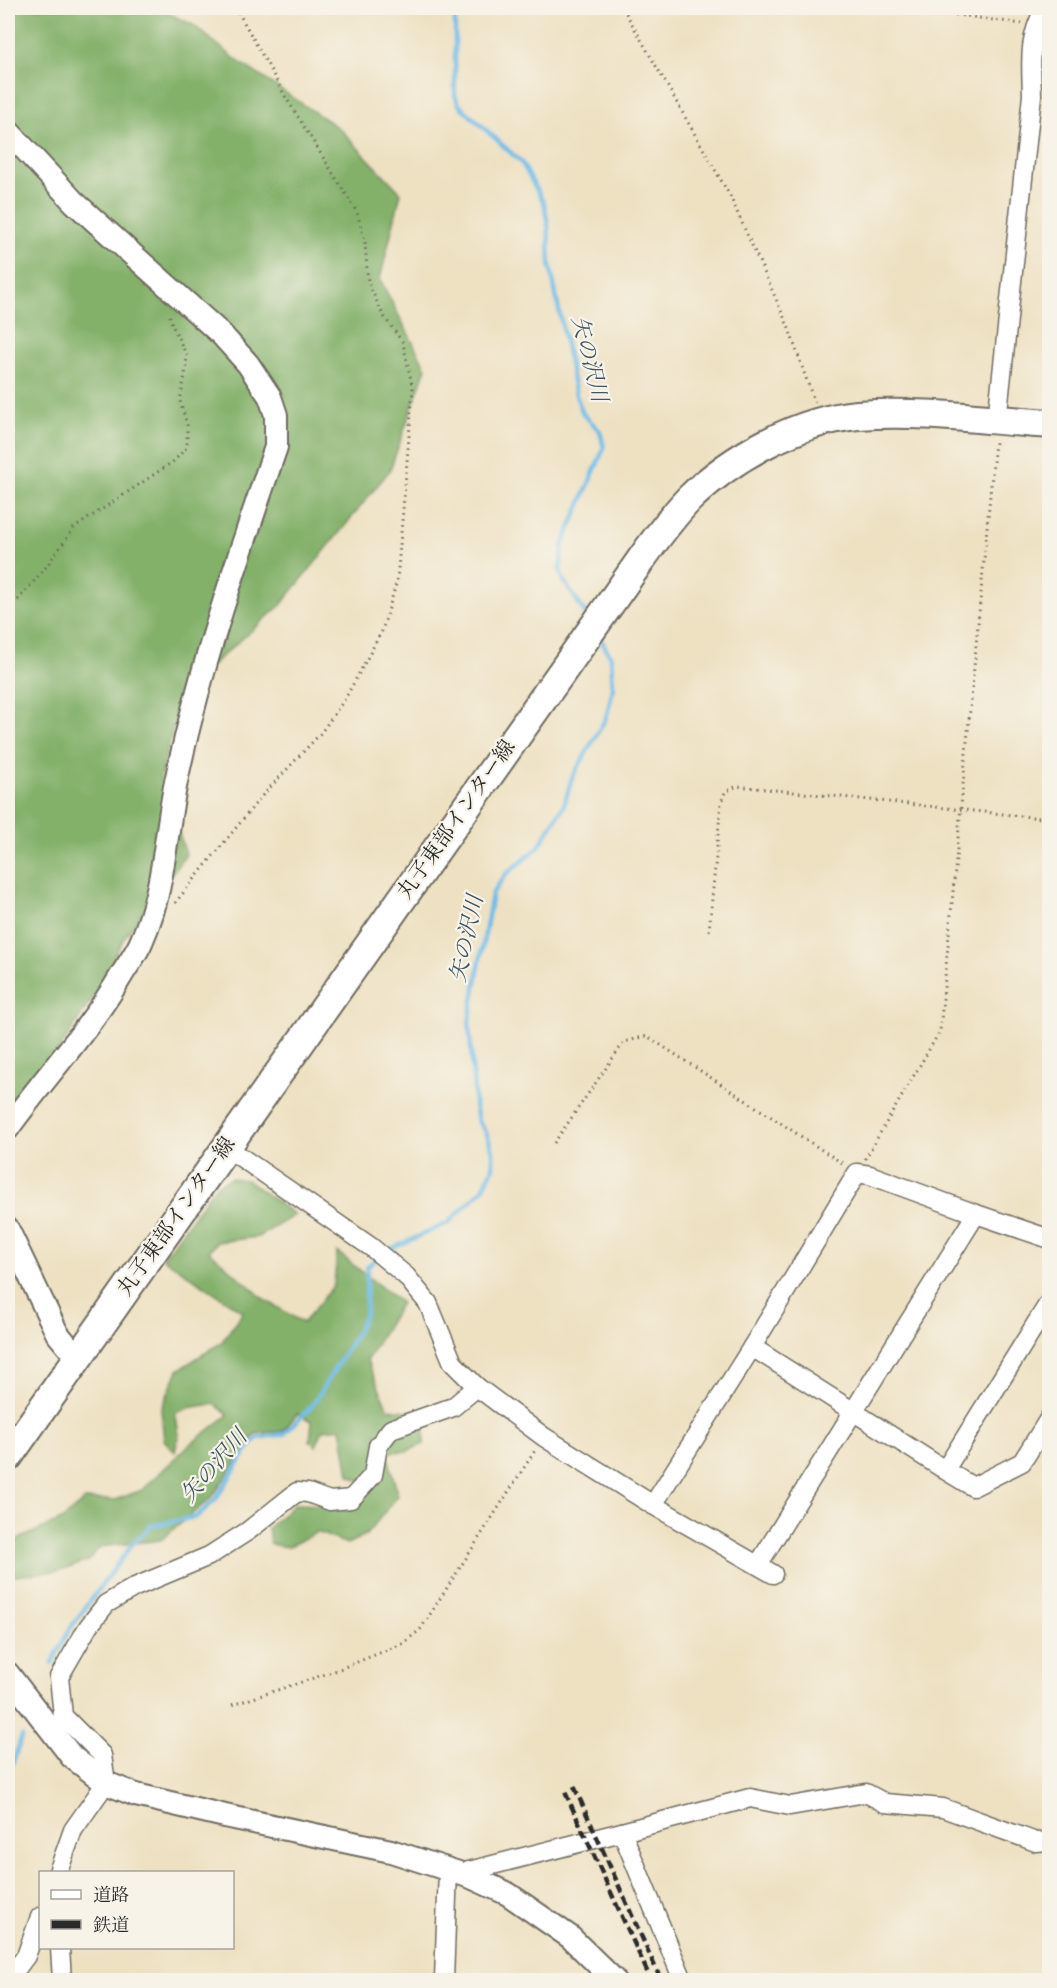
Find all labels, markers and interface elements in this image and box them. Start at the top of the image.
water label: 矢の沢川 [562,313,614,407]
street label: 丸子東部インター線 [391,735,523,905]
water label: 矢の沢川 [444,891,493,985]
street label: 丸子東部インター線 [111,1132,243,1302]
water label: 矢の沢川 [174,1422,257,1510]
legend [39,1871,234,1949]
text: 道路 [93,1884,129,1909]
text: 鉄道 [93,1914,129,1939]

